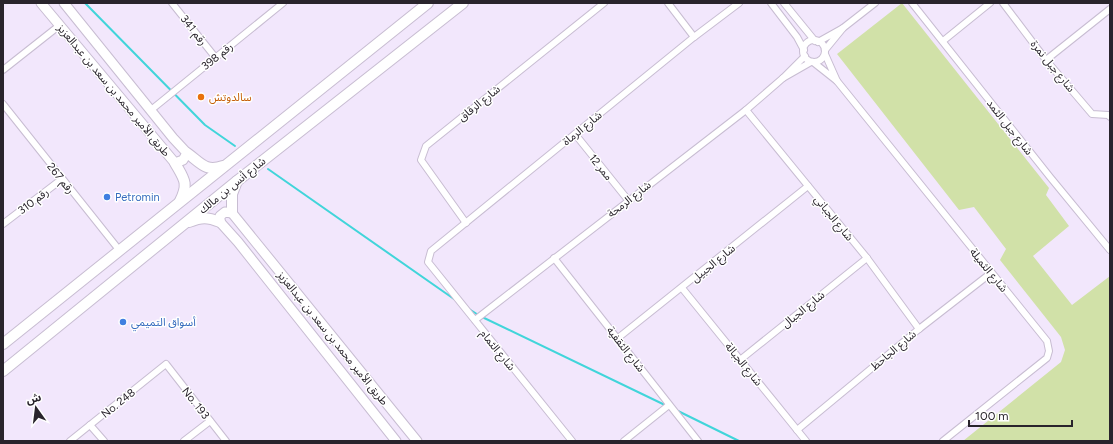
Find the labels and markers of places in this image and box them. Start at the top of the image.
place label: سالدوتش [209,91,252,104]
marker: سالدوتش [196,92,206,102]
place label: Petromin [115,191,160,204]
marker: Petromin [102,192,112,202]
place label: أسواق التميمي [131,316,196,332]
marker: أسواق التميمي [118,317,128,327]

